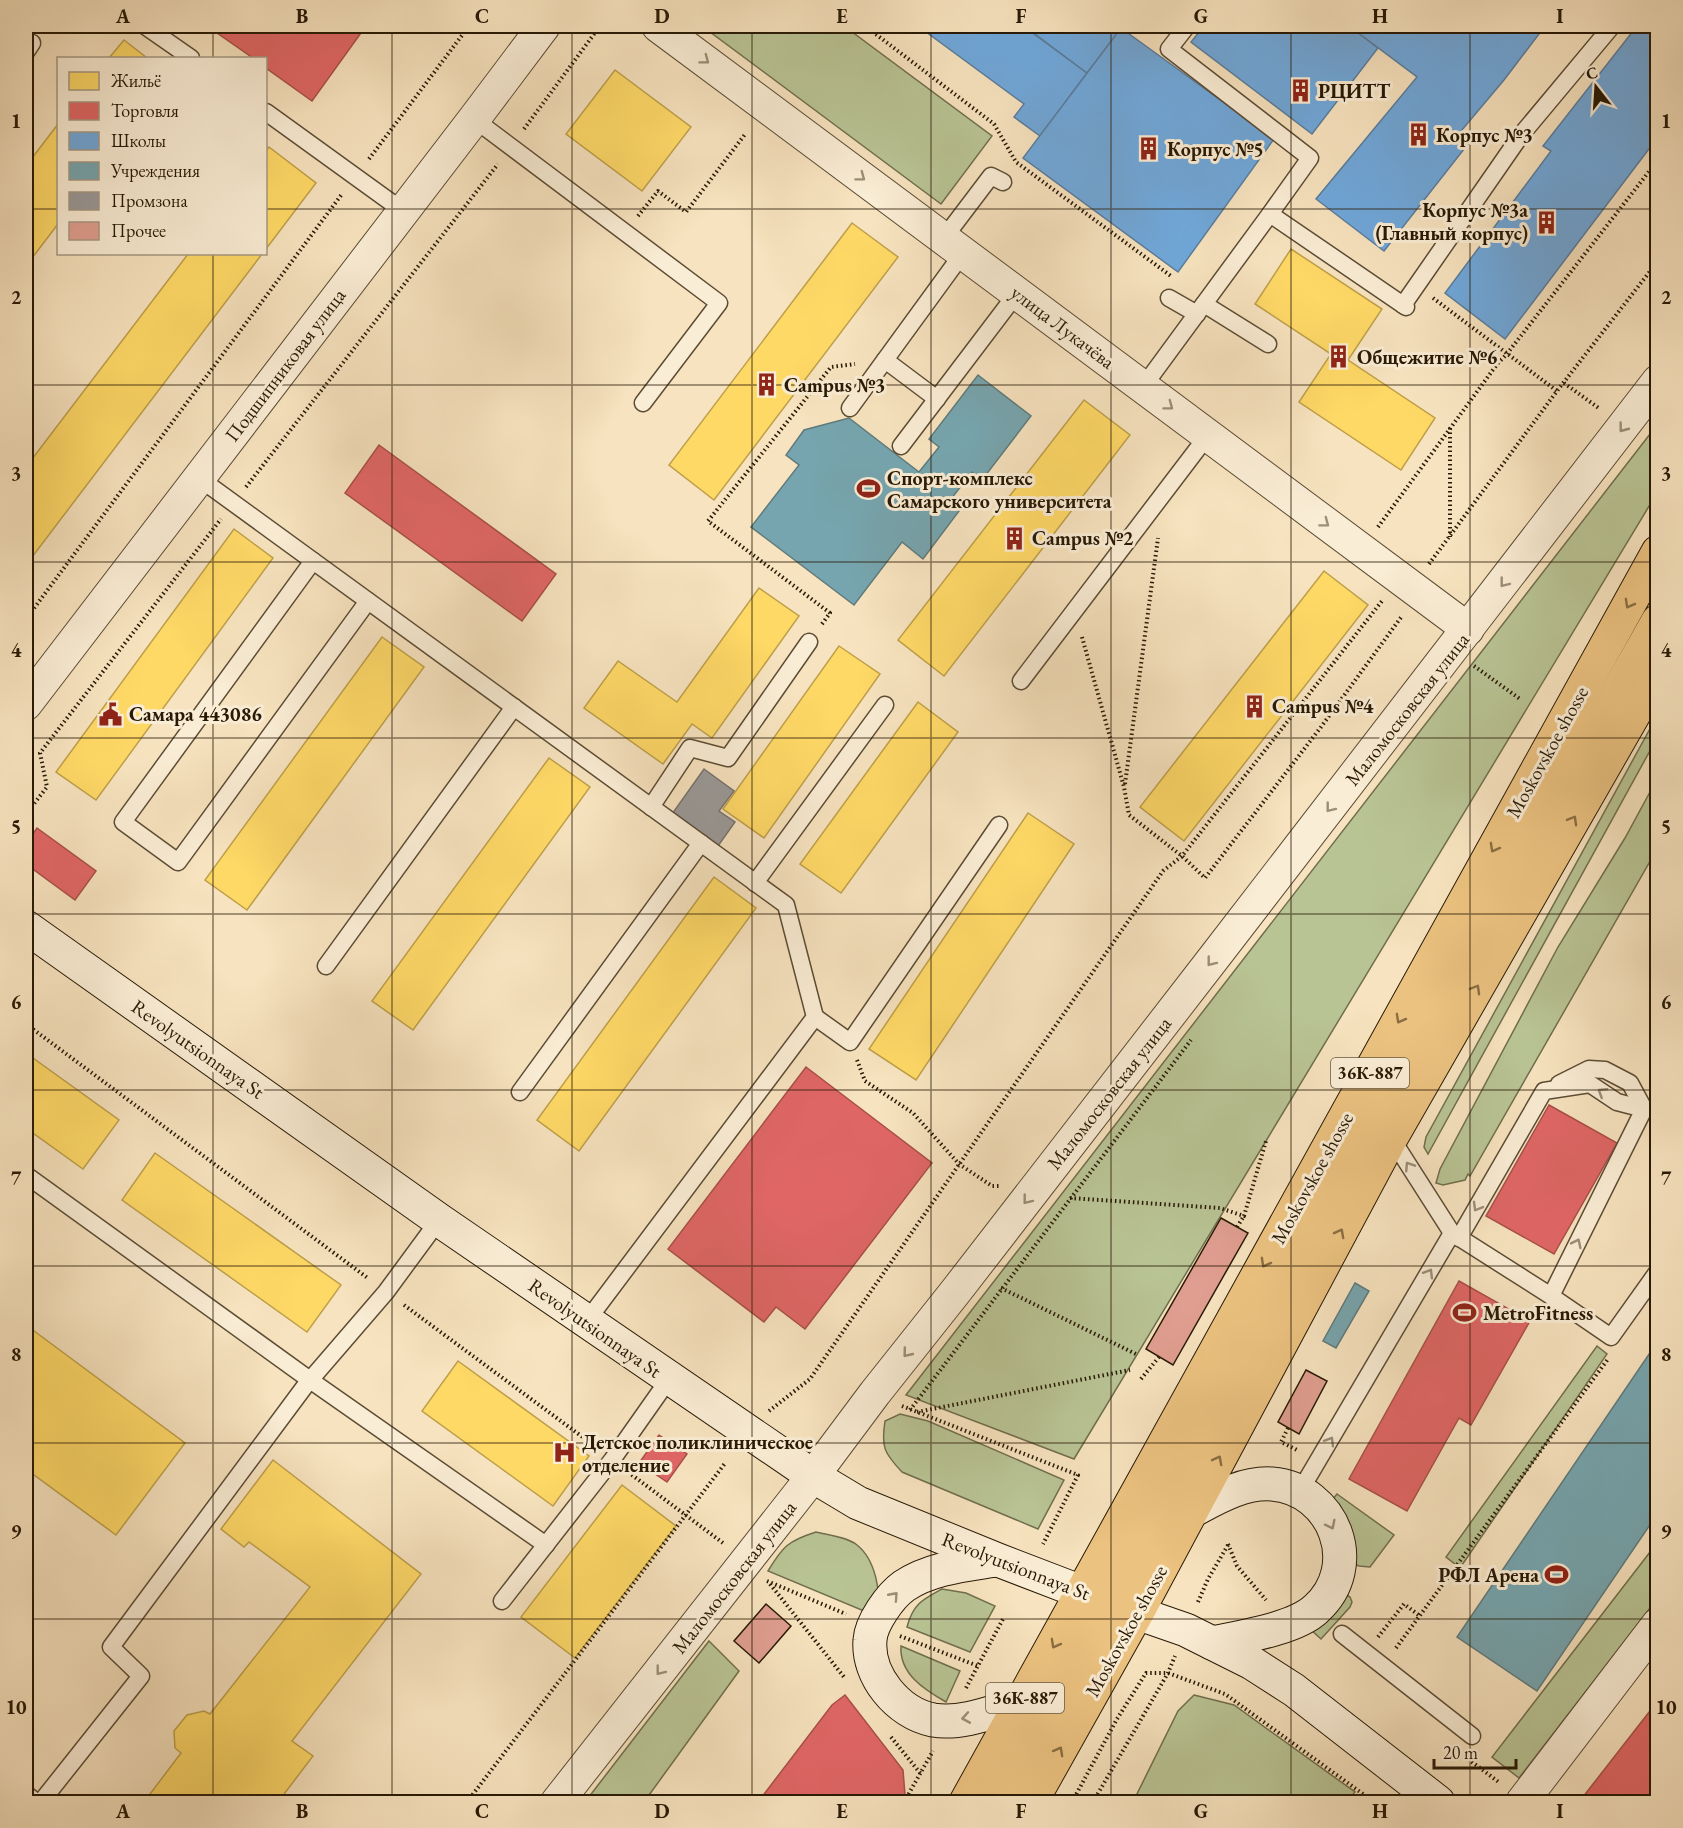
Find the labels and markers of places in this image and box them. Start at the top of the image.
building icon: РЦИТТ [1287,78,1313,104]
place label: РЦИТТ [1318,78,1390,104]
building icon: Корпус №3 [1405,122,1431,148]
place label: Корпус №3 [1436,122,1533,148]
building icon: Корпус №5 [1136,136,1162,162]
place label: Корпус №5 [1167,136,1264,162]
place label: Корпус №3a (Главный корпус) [1376,197,1528,246]
building icon: Корпус №3a (Главный корпус) [1533,209,1559,235]
building icon: Общежитие №6 [1326,344,1352,370]
place label: Общежитие №6 [1357,344,1498,370]
building icon: Campus №3 [753,372,779,398]
place label: Campus №3 [784,372,885,398]
place label: Спорт-комплекс Самарского университета [887,465,1112,514]
sports icon: Спорт-комплекс Самарского университета [856,476,882,502]
building icon: Campus №2 [1001,525,1027,551]
place label: Campus №2 [1032,525,1134,551]
building icon: Campus №4 [1241,693,1267,719]
place label: Campus №4 [1272,693,1374,719]
public building icon: Самара 443086 [98,701,124,727]
place label: Самара 443086 [129,701,262,727]
sports icon: MetroFitness [1452,1300,1478,1326]
place label: MetroFitness [1483,1300,1593,1326]
place label: Детское поликлиническое отделение [582,1429,813,1478]
hospital icon: Детское поликлиническое отделение [551,1440,577,1466]
place label: РФЛ Арена [1438,1562,1539,1588]
sports icon: РФЛ Арена [1544,1562,1570,1588]

